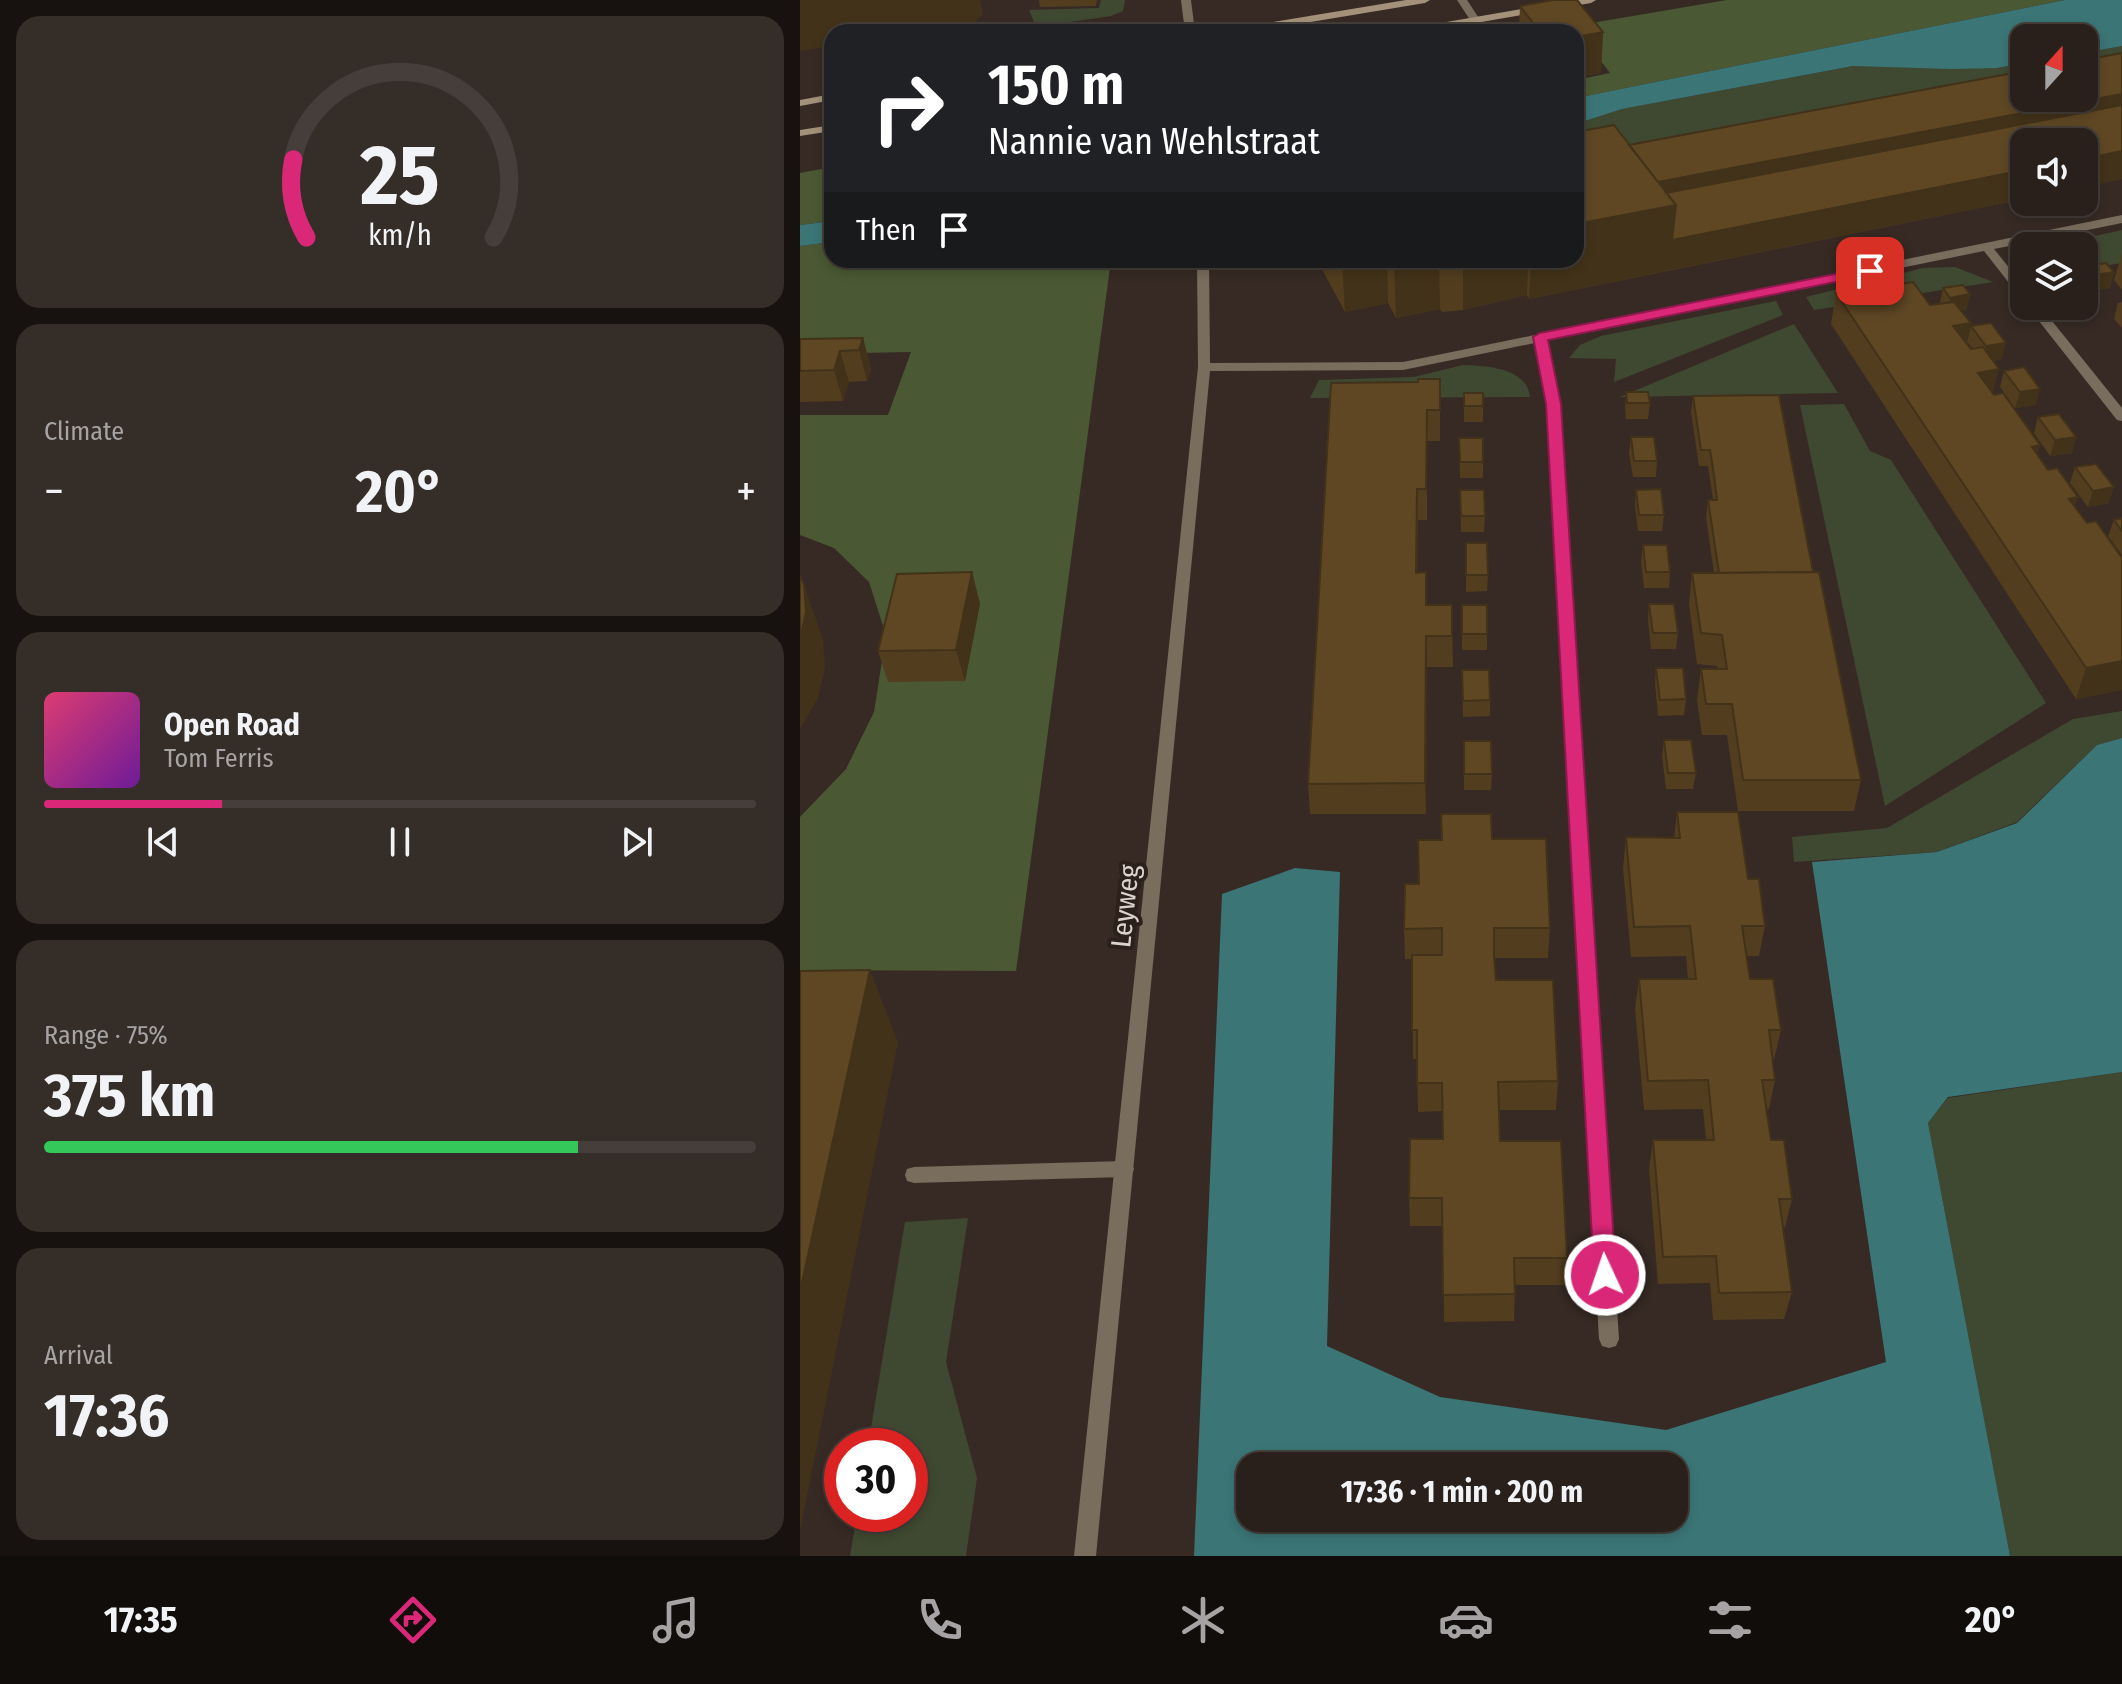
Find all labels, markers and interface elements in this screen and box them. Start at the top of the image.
north arrow [2010,24,2098,112]
map controls [2010,24,2098,320]
text: 150 m [988,52,1124,119]
icon: right [856,56,960,160]
text: Nannie van Wehlstraat [988,120,1320,164]
text: 25 [359,126,440,226]
button: sound [2010,128,2098,216]
icon: arrive [932,208,976,252]
text: Then [856,212,916,248]
text: km/h [368,218,432,253]
button: layers [2010,232,2098,320]
pin [1836,237,1904,305]
icon: arrive [1848,249,1892,293]
text: Climate [44,416,124,447]
text: 20° [356,456,444,528]
text: − [44,465,64,518]
text: + [736,465,756,518]
text: Open Road [164,707,300,743]
text: Tom Ferris [164,743,274,774]
icon: previous [141,820,185,864]
icon: pause [378,820,422,864]
icon: next [615,820,659,864]
street label: Leyweg [1104,862,1146,949]
text: Range · 75% [44,1020,168,1051]
text: 375 km [44,1060,215,1132]
position arrow [1563,1233,1647,1317]
text: Arrival [44,1340,113,1371]
text: 17:36 [44,1380,169,1452]
speed limit sign: 30 [824,1428,928,1532]
text: 17:36 · 1 min · 200 m [1341,1474,1583,1510]
icon: directions [385,1592,441,1648]
icon: music [648,1592,704,1648]
icon: phone [912,1592,968,1648]
icon: climate [1175,1592,1231,1648]
icon: car [1438,1592,1494,1648]
icon: filters [1702,1592,1758,1648]
text: 17:35 [104,1598,178,1642]
text: 20° [1965,1598,2018,1642]

